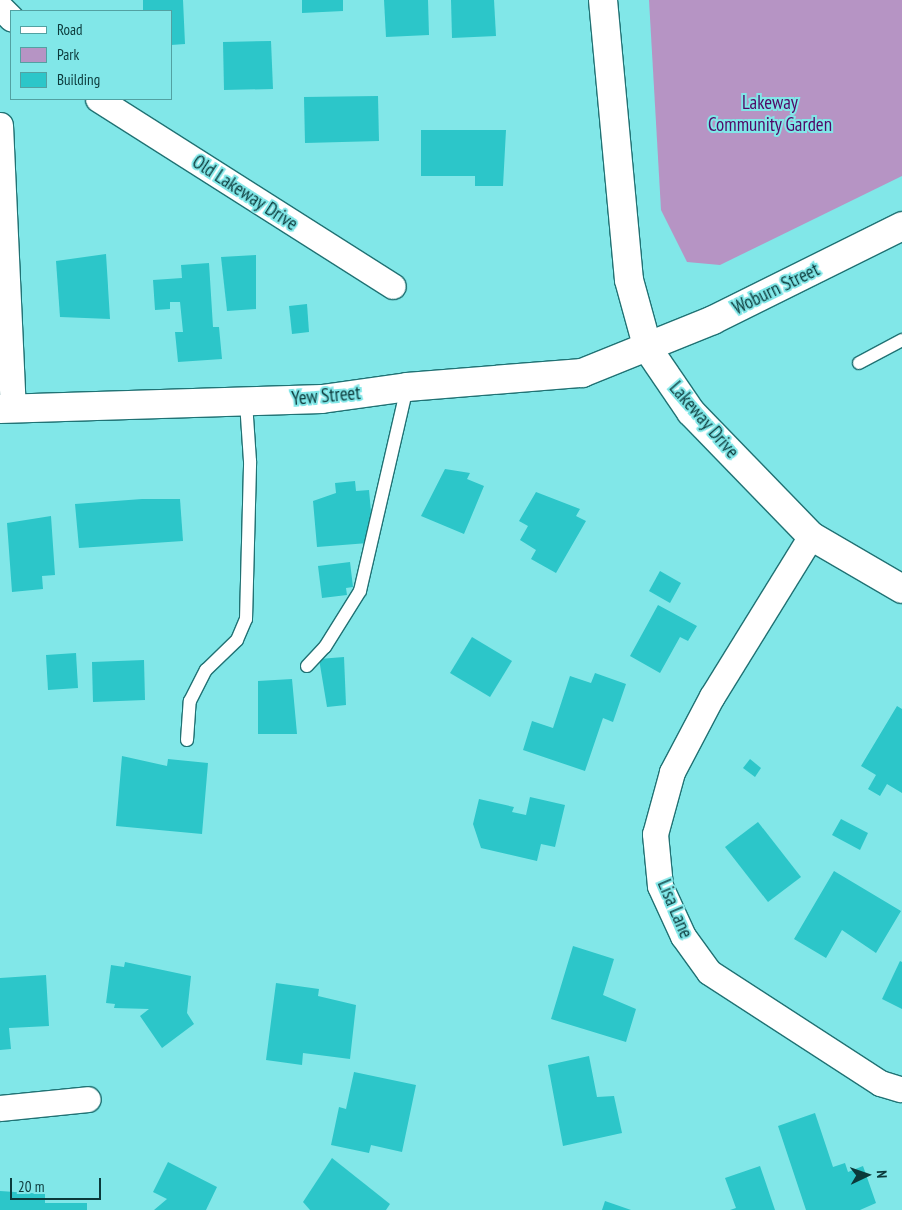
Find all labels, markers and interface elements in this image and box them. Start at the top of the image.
legend [10,10,172,100]
text: Road [57,20,83,39]
text: Park [57,45,79,64]
text: Building [57,70,100,89]
park label: Lakeway Community Garden [708,92,832,136]
street label: Old Lakeway Drive [188,150,302,236]
street label: Woburn Street [729,258,823,320]
street label: Lakeway Drive [664,377,744,463]
street label: Yew Street [290,382,362,410]
street label: Lisa Lane [652,876,698,942]
north arrow [842,1150,892,1200]
scale bar [12,1168,104,1200]
text: N [873,1170,891,1178]
text: 20 m [18,1177,44,1196]

